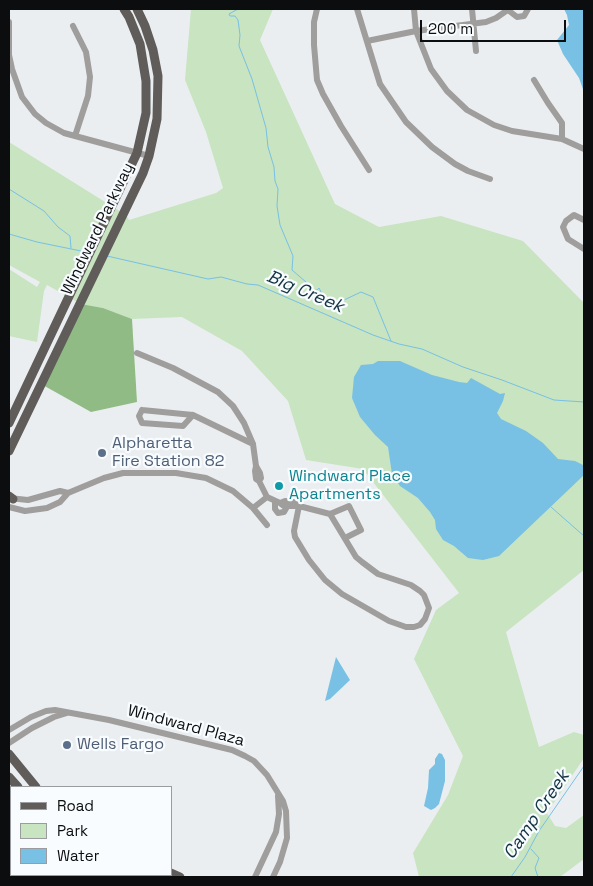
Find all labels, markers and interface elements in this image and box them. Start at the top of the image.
scale bar [423,10,569,42]
text: 200 m [428,19,473,38]
street label: Windward Parkway [58,160,138,298]
water label: Big Creek [263,266,347,318]
place label: Alpharetta Fire Station 82 [112,434,224,472]
marker: Alpharetta Fire Station 82 [96,447,108,459]
place label: Windward Place Apartments [289,467,411,505]
marker: Windward Place Apartments [273,480,285,492]
street label: Windward Plaza [125,701,247,751]
place label: Wells Fargo [77,735,164,755]
marker: Wells Fargo [61,739,73,751]
water label: Camp Creek [499,766,575,864]
legend [10,786,172,876]
text: Road [57,796,94,815]
text: Park [57,821,88,840]
text: Water [57,846,99,865]

